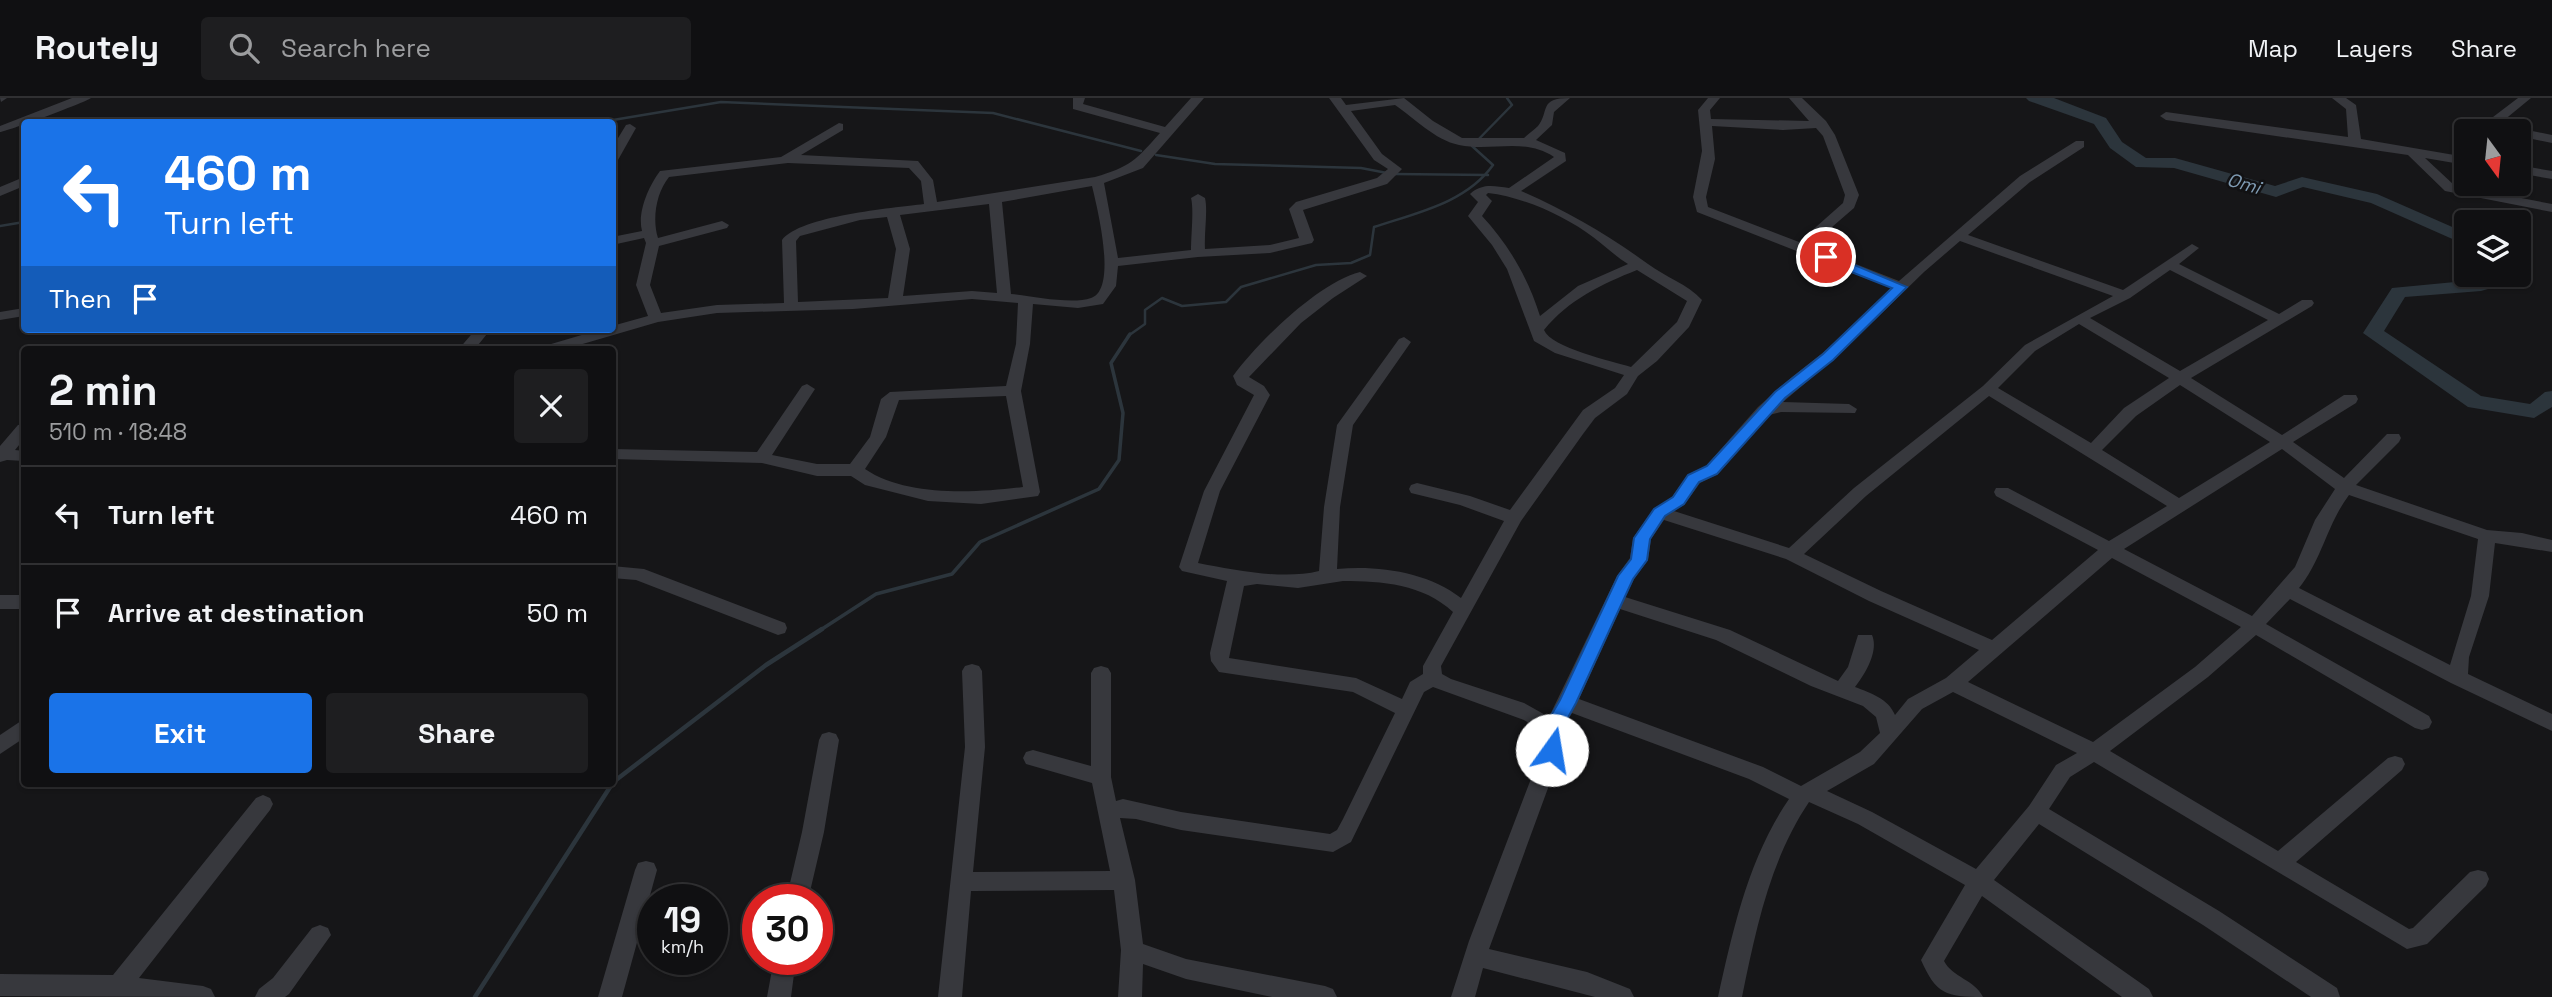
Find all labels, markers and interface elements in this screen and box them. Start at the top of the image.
search box [201,17,691,80]
text: Routely [35,27,159,69]
icon: search [225,29,263,67]
text: Search here [281,31,431,65]
text: Map [2248,33,2298,64]
text: Layers [2336,33,2413,64]
text: Share [2451,33,2517,64]
north arrow [2454,119,2530,196]
map controls [2454,119,2531,287]
text: 460 m [164,142,312,204]
icon: left [49,147,140,238]
water label: Omi [2224,167,2266,201]
text: Turn left [164,203,294,243]
button: layers [2454,210,2531,287]
pin [1796,227,1856,287]
icon: arrive [1807,238,1845,276]
icon: arrive [126,280,164,318]
text: Then [49,282,112,316]
text: 2 min [49,364,158,417]
button: close [514,369,588,443]
text: 510 m · 18:48 [49,417,187,447]
icon: left [49,496,87,534]
text: Turn left [108,498,215,532]
text: 460 m [510,498,588,532]
icon: arrive [49,594,87,632]
text: Arrive at destination [108,596,365,630]
text: 50 m [527,596,588,630]
button: Exit [49,693,312,773]
button: Share [326,693,588,773]
position arrow [1515,713,1589,787]
speed limit sign: 30 [742,884,833,975]
text: 19 [664,898,701,942]
text: km/h [661,935,704,958]

